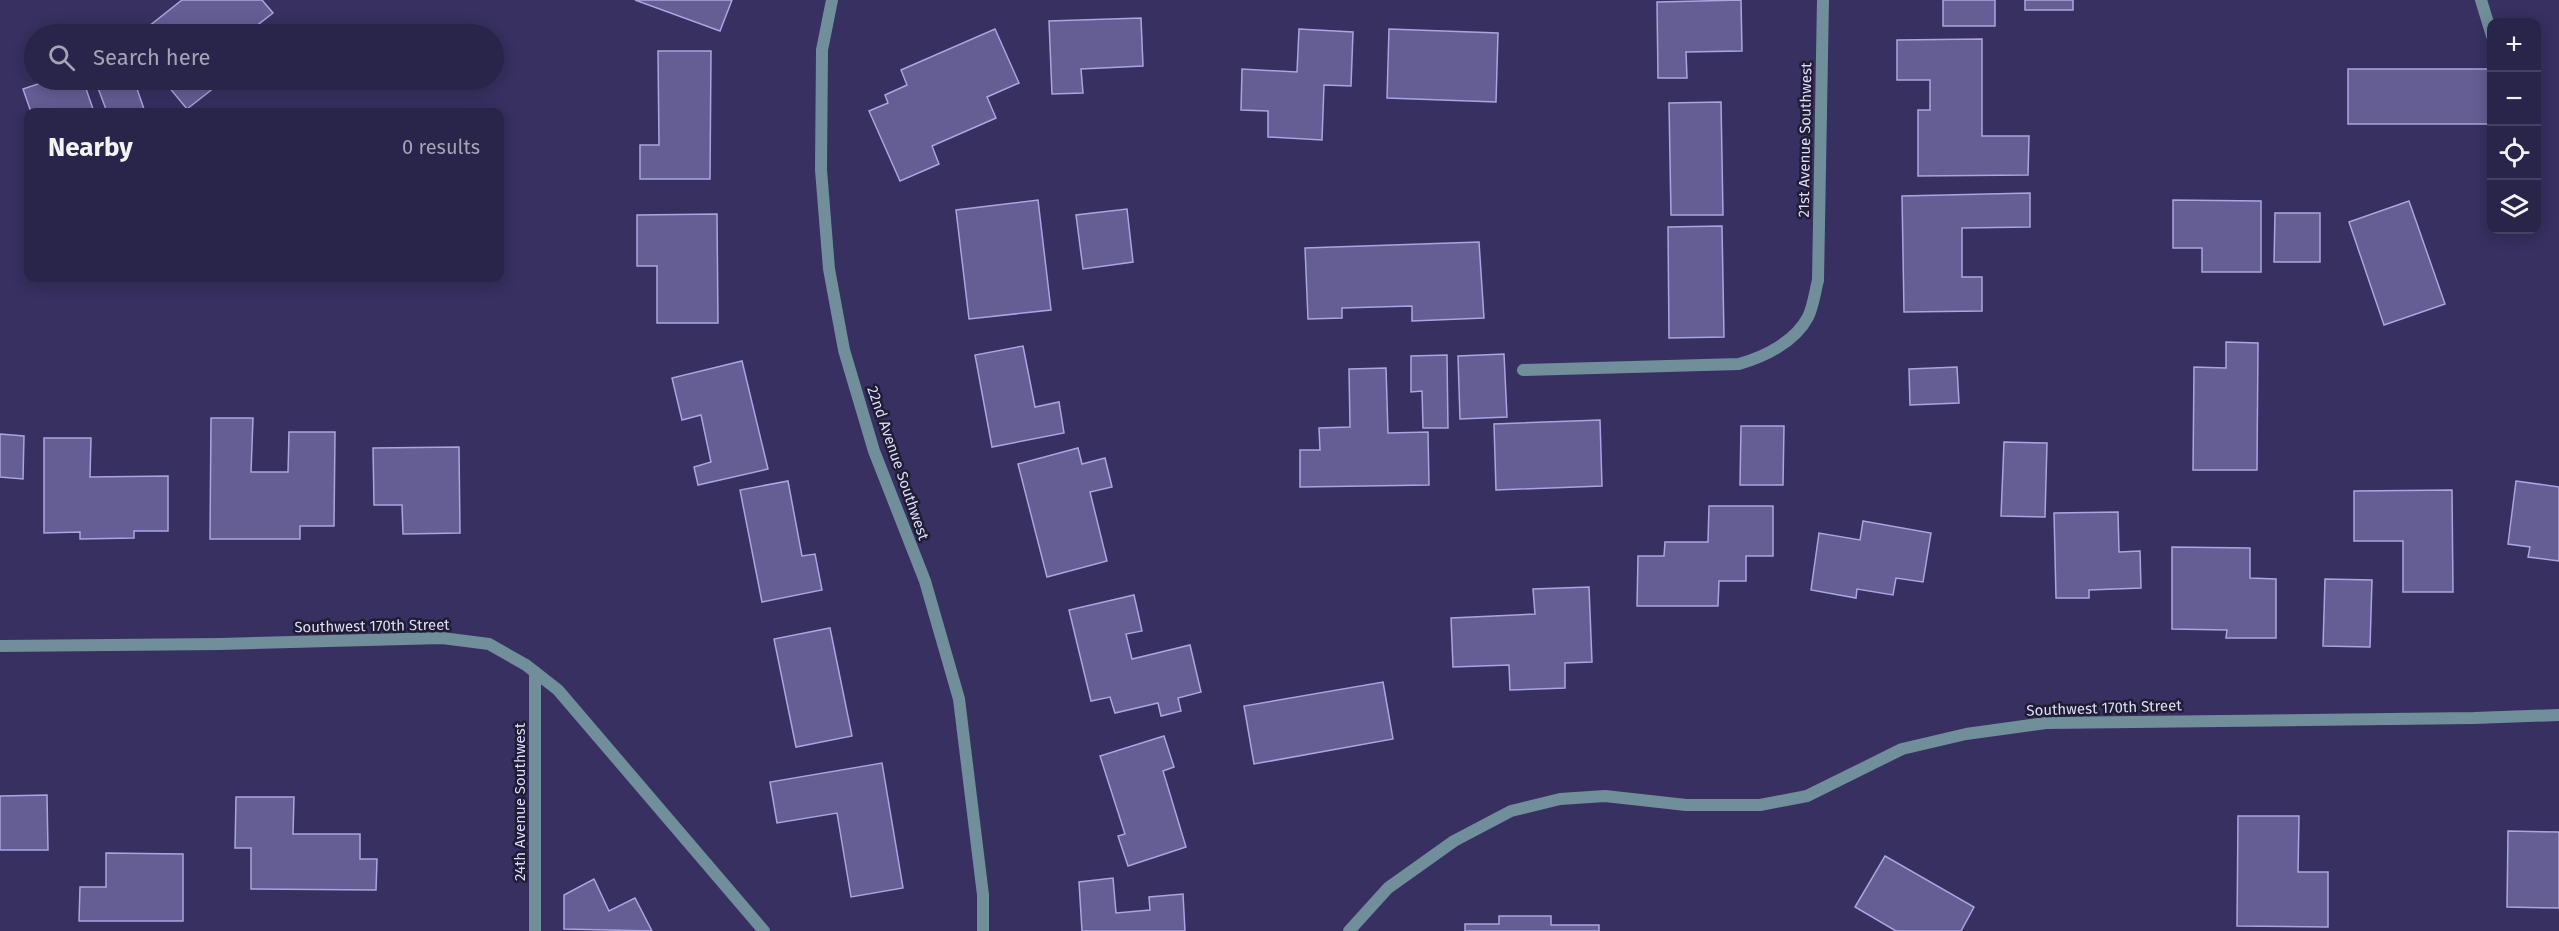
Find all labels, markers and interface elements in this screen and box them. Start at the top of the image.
map controls [2487,18,2541,234]
button: + [2487,18,2541,72]
search box [24,24,504,90]
icon: search [45,41,78,74]
text: Search here [93,44,211,71]
street label: 21st Avenue Southwest [1795,62,1815,218]
button: − [2487,72,2541,126]
button: locate [2487,126,2541,180]
text: Nearby [48,132,133,163]
text: 0 results [402,135,480,159]
button: layers [2487,180,2541,234]
street label: 22nd Avenue Southwest [863,384,933,543]
street label: Southwest 170th Street [294,616,450,636]
street label: Southwest 170th Street [2026,696,2183,720]
street label: 24th Avenue Southwest [511,722,529,881]

